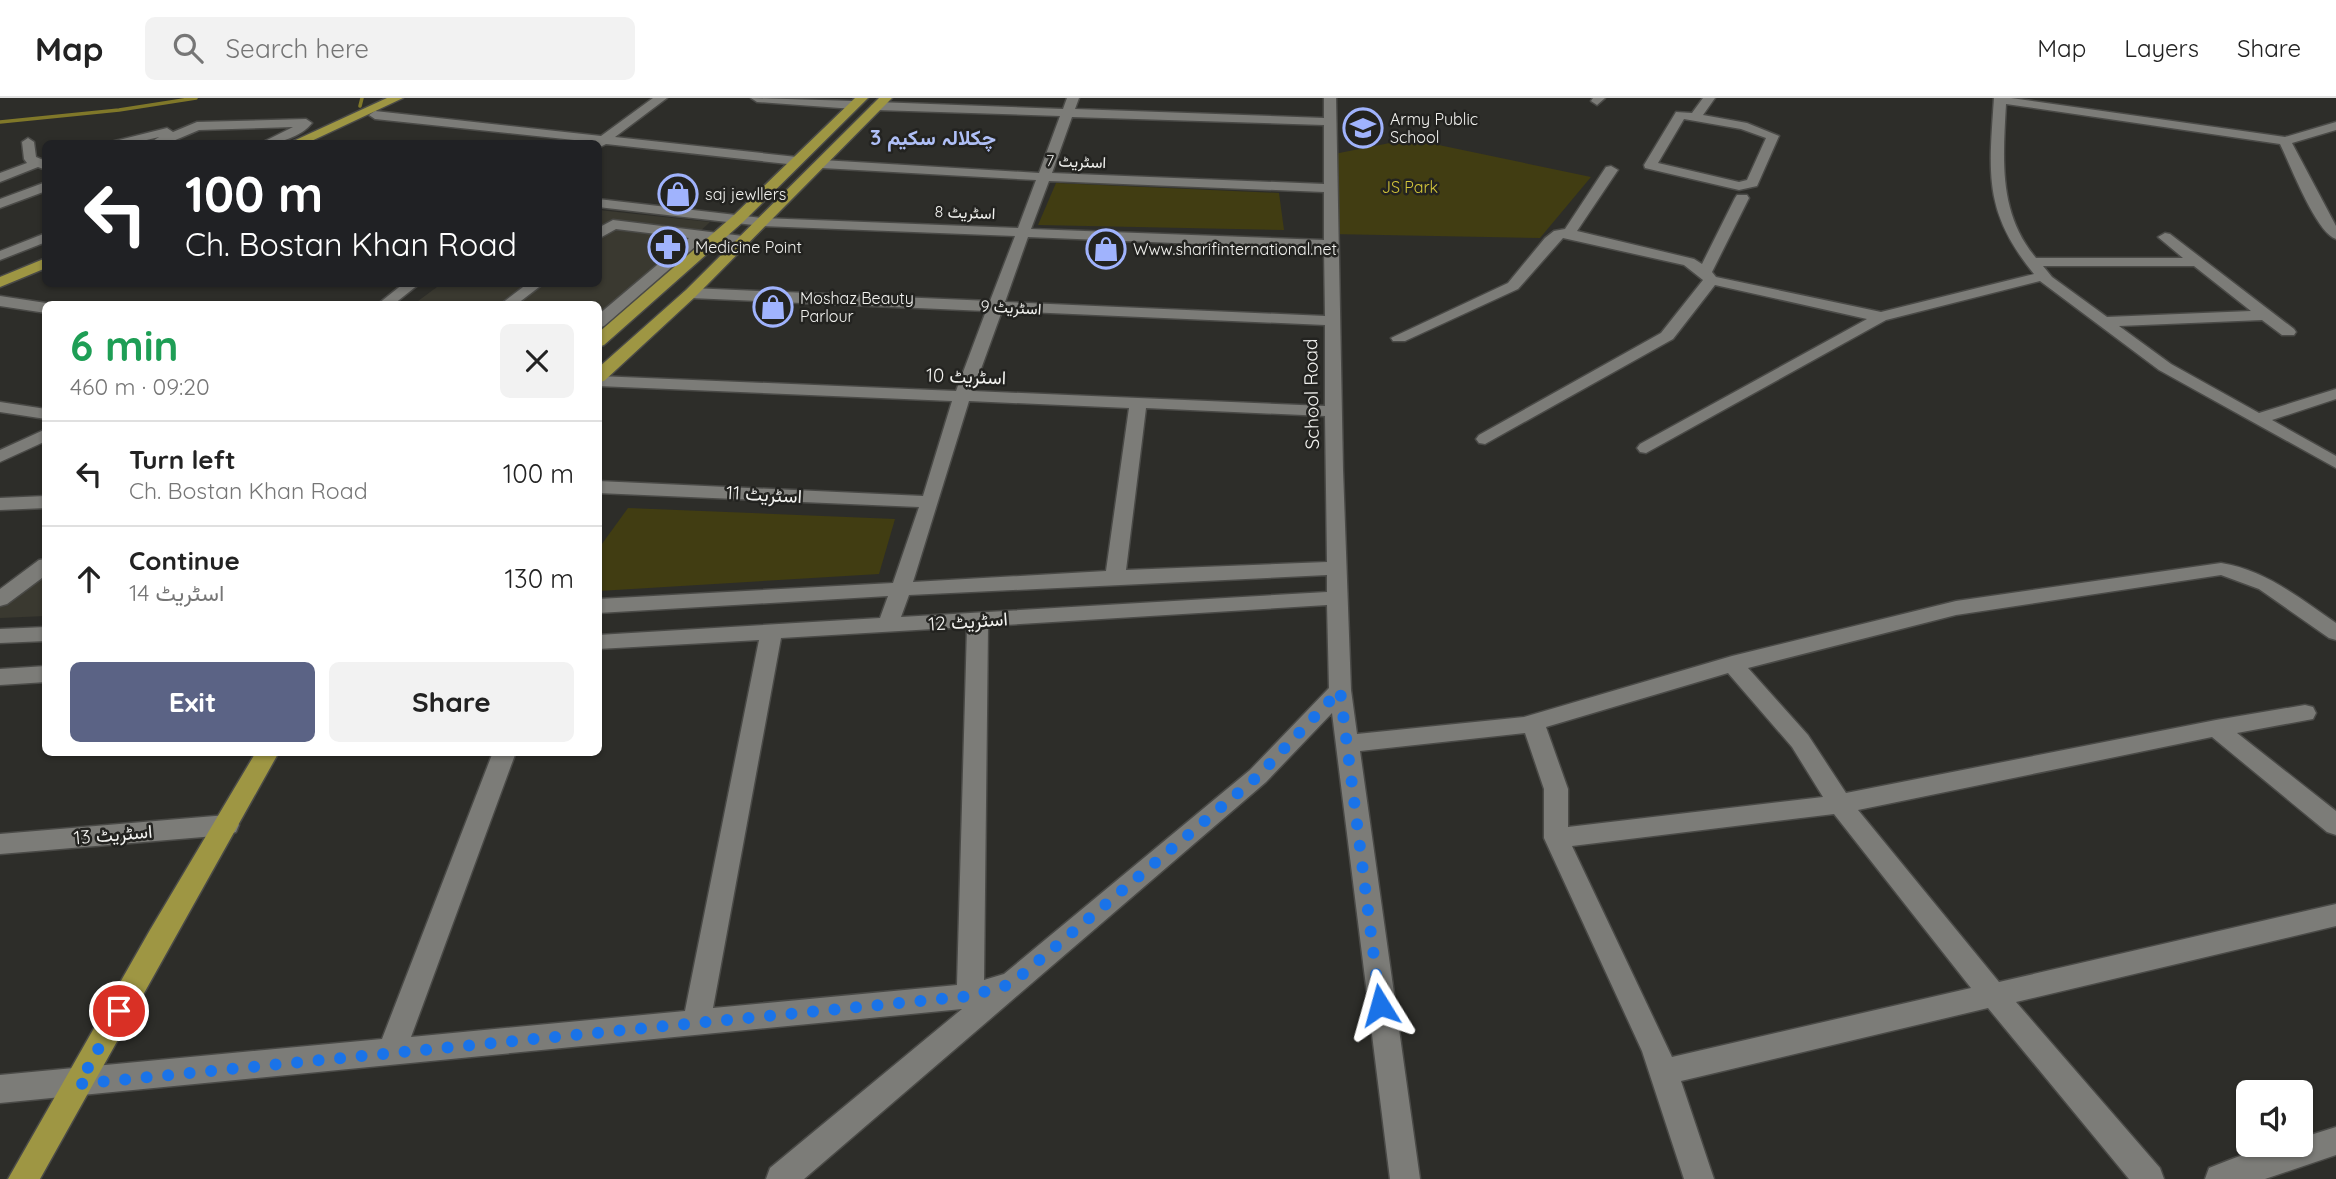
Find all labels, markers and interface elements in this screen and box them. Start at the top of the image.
search box [145,17,635,80]
text: Map [35,28,103,69]
icon: search [169,29,207,67]
text: Search here [225,32,369,65]
text: Map [2037,33,2086,63]
text: Layers [2124,33,2199,63]
text: Share [2237,33,2301,63]
school or university icon: Army Public School [1342,107,1384,149]
place label: Army Public School [1390,109,1478,147]
district label: چکلالہ سکیم 3 [870,124,996,152]
street label: اسٹریٹ 7 [1045,150,1107,173]
text: 100 m [185,163,323,224]
icon: left [70,168,161,259]
shop icon: saj jewllers [657,173,699,215]
park label: JS Park [1382,177,1438,197]
place label: saj jewllers [705,184,786,204]
street label: اسٹریٹ 8 [934,201,996,224]
text: Ch. Bostan Khan Road [185,224,517,264]
pharmacy icon: Medicine Point [647,226,689,268]
shop icon: Www.sharifinternational.net [1085,228,1127,270]
place label: Medicine Point [695,237,802,257]
place label: Www.sharifinternational.net [1133,239,1337,259]
shop icon: Moshaz Beauty Parlour [752,286,794,328]
place label: Moshaz Beauty Parlour [800,288,914,326]
street label: اسٹریٹ 9 [980,295,1042,320]
text: 6 min [70,319,179,372]
button: close [500,324,574,398]
street label: School Road [1298,338,1324,450]
street label: اسٹریٹ 10 [925,363,1007,389]
text: 460 m · 09:20 [70,372,210,401]
text: Turn left [129,443,236,476]
icon: left [70,455,108,493]
text: 100 m [503,457,574,490]
text: Ch. Bostan Khan Road [129,476,368,505]
street label: اسٹریٹ 11 [725,480,803,508]
text: Continue [129,544,240,577]
icon: ahead [70,560,108,598]
text: 130 m [504,562,574,595]
text: اسٹریٹ 14 [129,578,224,607]
street label: اسٹریٹ 12 [928,606,1008,636]
button: Exit [70,662,315,742]
button: Share [329,662,574,742]
street label: اسٹریٹ 13 [73,819,153,849]
position arrow [1343,968,1417,1042]
pin [89,981,149,1041]
icon: arrive [100,992,138,1030]
map controls [2236,1080,2313,1157]
button: sound [2236,1080,2313,1157]

